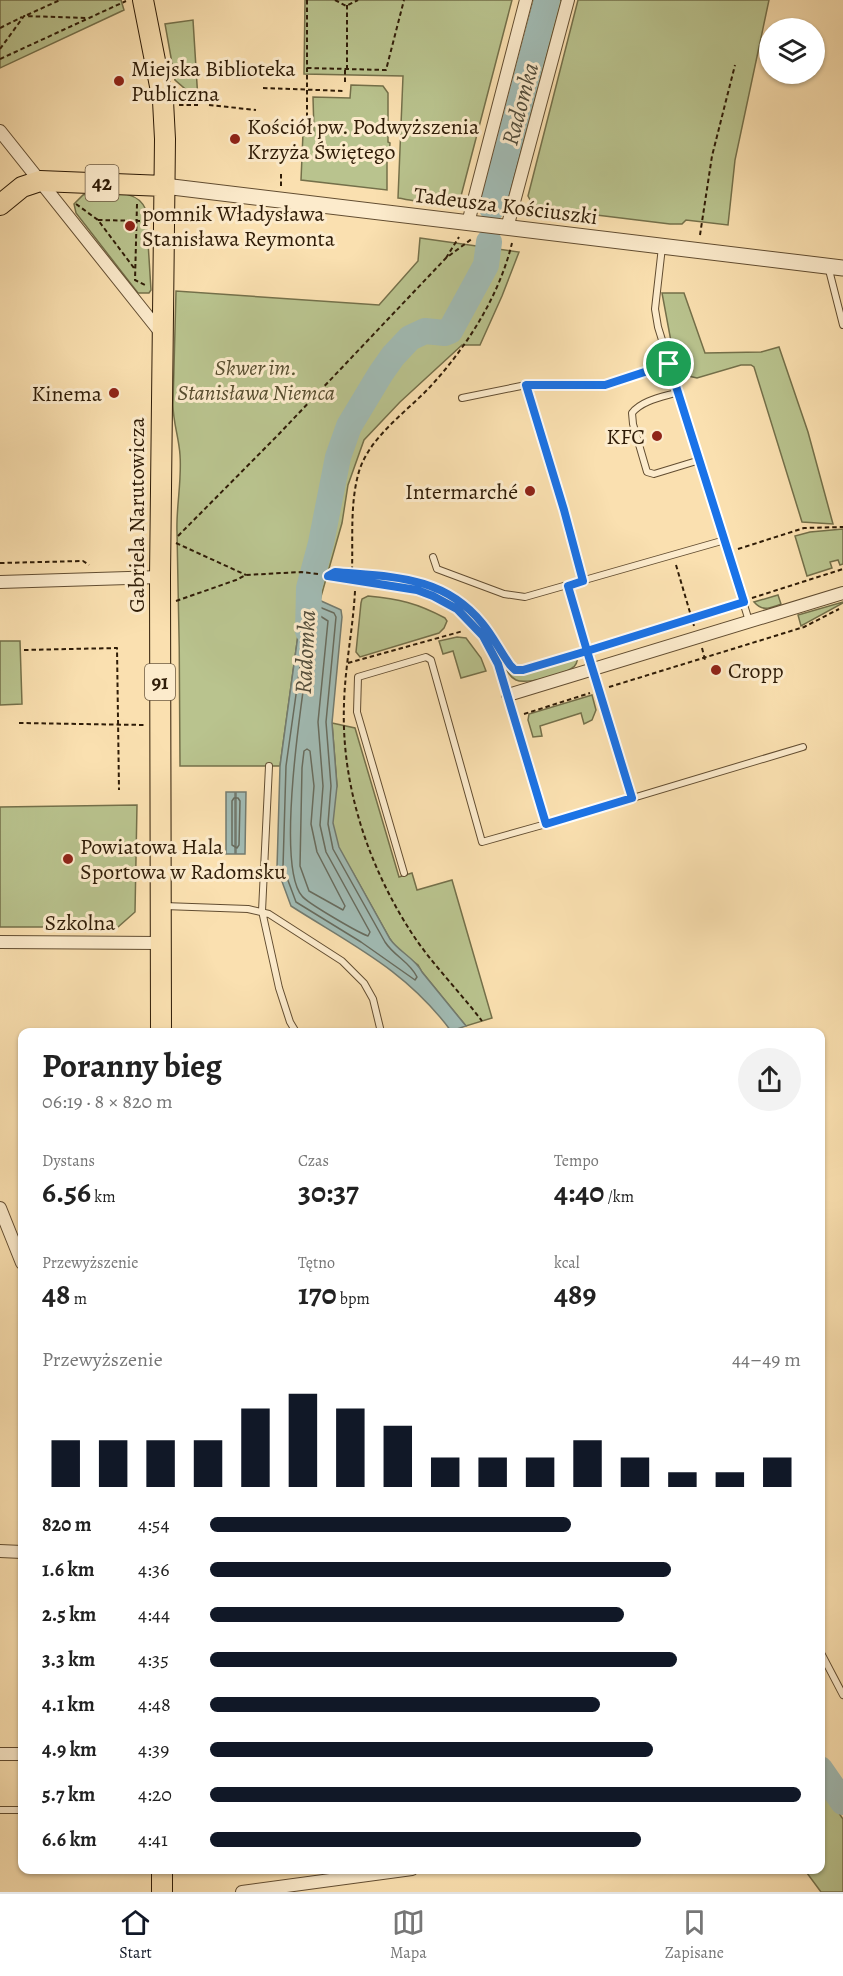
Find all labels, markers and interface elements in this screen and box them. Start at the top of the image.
map controls [759,18,825,84]
button: layers [759,18,825,84]
place label: Miejska Biblioteka Publiczna [131,54,296,109]
water label: Radomka [494,59,546,149]
marker: Miejska Biblioteka Publiczna [112,74,126,88]
place label: Kościół pw. Podwyższenia Krzyża Świętego [247,112,480,167]
marker: Kościół pw. Podwyższenia Krzyża Świętego [228,132,242,146]
road number: 42 [86,165,118,201]
street label: Tadeusza Kościuszki [412,180,599,232]
place label: pomnik Władysława Stanisława Reymonta [142,199,336,254]
marker: pomnik Władysława Stanisława Reymonta [123,219,137,233]
pin [643,338,694,389]
icon: arrive [652,347,685,380]
park label: Skwer im. Stanisława Niemca [177,353,335,408]
place label: Kinema [32,379,103,409]
marker: Kinema [107,386,121,400]
street label: Gabriela Narutowicza [122,416,152,613]
place label: KFC [606,422,645,452]
marker: KFC [650,429,664,443]
place label: Intermarché [405,477,518,507]
marker: Intermarché [523,484,537,498]
water label: Radomka [287,609,323,695]
place label: Cropp [728,656,784,686]
marker: Cropp [709,663,723,677]
road number: 91 [145,664,175,700]
place label: Powiatowa Hala Sportowa w Radomsku [80,832,286,887]
marker: Powiatowa Hala Sportowa w Radomsku [61,852,75,866]
street label: Szkolna [45,908,116,938]
text: Poranny bieg [42,1043,222,1088]
button: share [738,1048,801,1111]
text: 06:19 · 8 × 820 m [42,1088,173,1115]
text: Dystans [42,1150,95,1172]
text: Czas [298,1150,329,1172]
text: Tempo [554,1150,599,1172]
text: 6.56 [42,1172,91,1212]
text: 30:37 [298,1172,359,1212]
text: 4:40 [554,1172,604,1212]
text: km [91,1186,116,1208]
text: /km [604,1186,634,1208]
text: Przewyższenie [42,1252,139,1274]
text: Tętno [298,1252,335,1274]
text: kcal [554,1252,580,1274]
text: 48 [42,1274,71,1314]
text: 170 [298,1274,337,1314]
text: 489 [554,1274,596,1314]
text: m [71,1288,87,1310]
text: bpm [337,1288,370,1310]
text: Przewyższenie [42,1346,163,1373]
text: 44–49 m [732,1346,801,1373]
text: 820 m [42,1511,92,1538]
text: 4:54 [138,1511,169,1538]
text: 1.6 km [42,1556,95,1583]
text: 4:36 [138,1556,169,1583]
text: 2.5 km [42,1601,96,1628]
text: 4:44 [138,1601,170,1628]
text: 3.3 km [42,1646,95,1673]
text: 4:35 [138,1646,169,1673]
text: 4.1 km [42,1691,95,1718]
text: 4:48 [138,1691,171,1718]
text: 4.9 km [42,1736,97,1763]
text: 4:39 [138,1736,169,1763]
text: 5.7 km [42,1781,95,1808]
text: 4:20 [138,1781,172,1808]
text: 6.6 km [42,1826,97,1853]
text: 4:41 [138,1826,168,1853]
tab: Start [119,1906,152,1964]
tab: Mapa [390,1906,427,1964]
tab: Zapisane [665,1906,724,1964]

